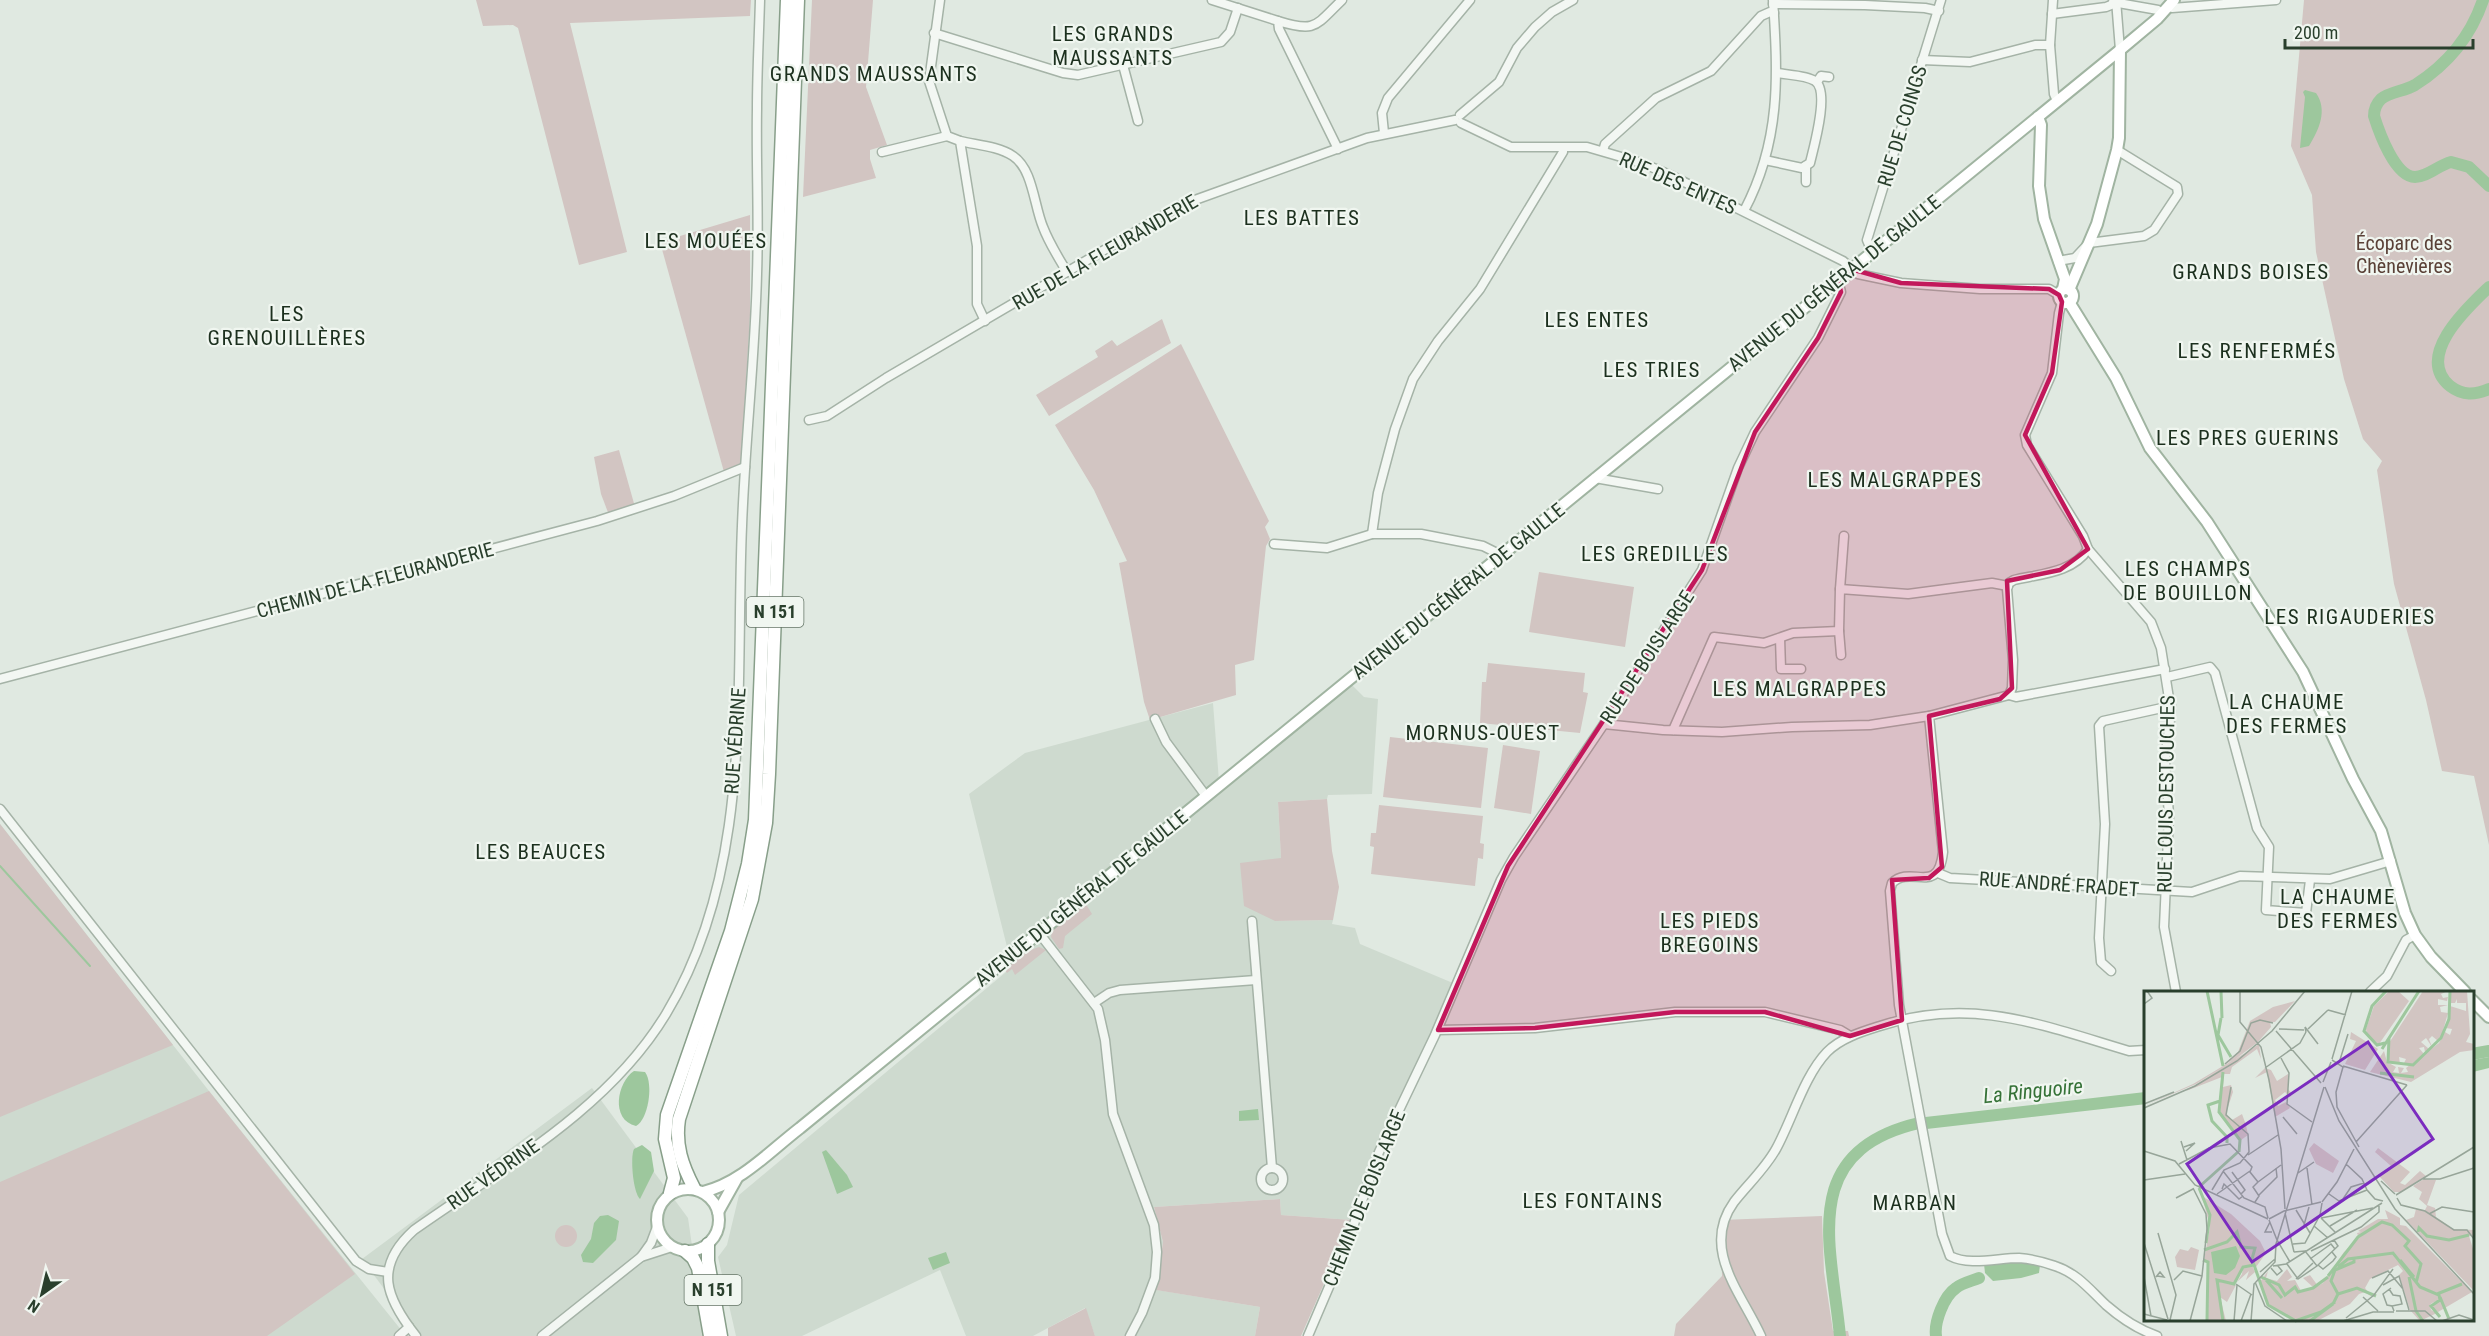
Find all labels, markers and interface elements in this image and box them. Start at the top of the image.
scale bar [2285,12,2472,50]
district label: LES GRANDS MAUSSANTS [1052,22,1174,70]
text: 200 m [2294,22,2338,43]
district label: GRANDS MAUSSANTS [770,62,978,86]
street label: RUE DE COINGS [1872,63,1932,189]
street label: RUE DES ENTES [1616,147,1740,219]
street label: RUE DE LA FLEURANDERIE [1008,189,1202,315]
street label: AVENUE DU GÉNÉRAL DE GAULLE [1723,190,1945,376]
district label: LES BATTES [1244,206,1360,230]
district label: LES MOUÉES [644,229,768,253]
park label: Écoparc des Chènevières [2356,231,2452,278]
district label: GRANDS BOISES [2172,260,2330,284]
district label: LES GRENOUILLÈRES [207,302,367,350]
district label: LES ENTES [1544,308,1650,332]
district label: LES RENFERMÉS [2177,339,2337,363]
district label: LES TRIES [1603,358,1701,382]
district label: LES PRES GUERINS [2156,426,2340,450]
district label: LES MALGRAPPES [1808,468,1982,492]
street label: AVENUE DU GÉNÉRAL DE GAULLE [1347,498,1569,684]
street label: CHEMIN DE LA FLEURANDERIE [254,537,496,623]
district label: LES GREDILLES [1581,542,1729,566]
district label: LES CHAMPS DE BOUILLON [2123,557,2253,605]
street label: RUE DE BOISLARGE [1595,586,1699,728]
road number: N 151 [746,597,804,627]
district label: LES RIGAUDERIES [2264,605,2436,629]
district label: LES MALGRAPPES [1713,677,1887,701]
street label: RUE VÉDRINE [719,687,751,795]
district label: LA CHAUME DES FERMES [2226,690,2348,738]
street label: RUE LOUIS DESTOUCHES [2152,695,2180,893]
district label: MORNUS-OUEST [1405,721,1561,745]
street label: AVENUE DU GÉNÉRAL DE GAULLE [970,805,1192,991]
district label: LES BEAUCES [475,840,607,864]
street label: RUE ANDRÉ FRADET [1978,866,2140,902]
district label: LA CHAUME DES FERMES [2277,885,2399,933]
district label: LES PIEDS BREGOINS [1660,909,1760,957]
inset map [2144,991,2474,1321]
water label: La Ringuoire [1982,1074,2084,1108]
street label: CHEMIN DE BOISLARGE [1318,1106,1410,1290]
street label: RUE VÉDRINE [442,1133,544,1214]
district label: LES FONTAINS [1523,1189,1663,1213]
district label: MARBAN [1873,1191,1957,1215]
north arrow [12,1264,72,1324]
road number: N 151 [684,1275,742,1305]
text: N [25,1295,43,1317]

